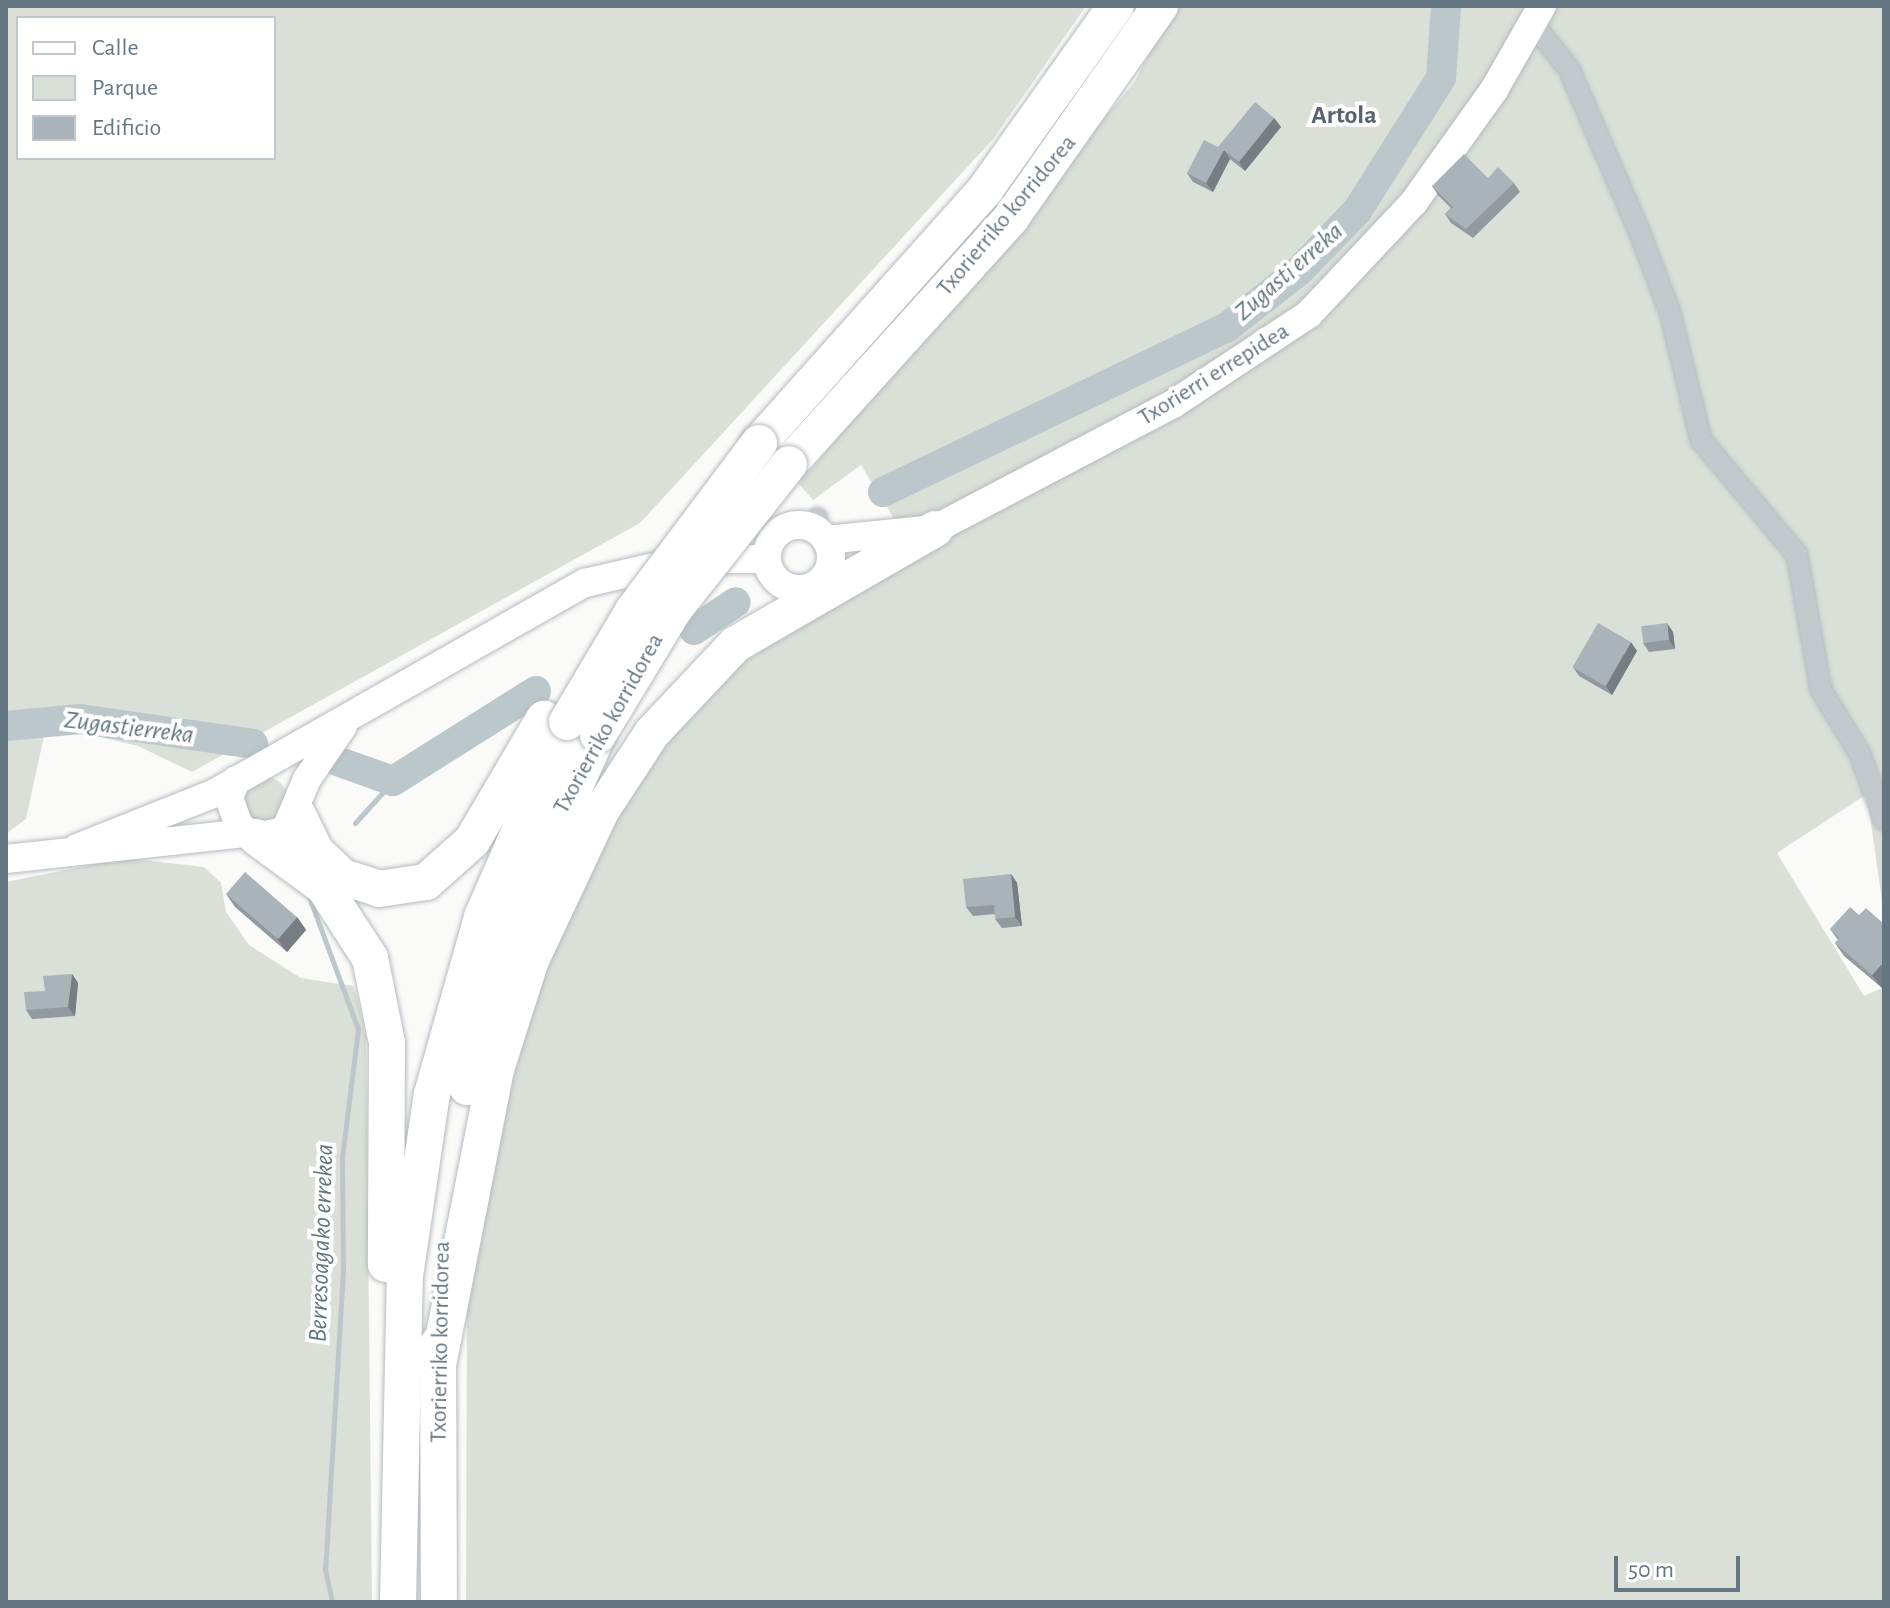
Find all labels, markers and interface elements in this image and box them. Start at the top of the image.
legend [16,16,276,160]
text: Calle [92,36,139,60]
text: Parque [92,76,158,100]
district label: Artola [1311,100,1377,132]
text: Edificio [92,116,161,140]
street label: Txorierriko korridorea [931,129,1083,303]
water label: Zugasti erreka [1228,216,1350,328]
street label: Txorierri errepidea [1133,317,1295,433]
street label: Txorierriko korridorea [548,629,670,819]
water label: Zugastierreka [63,705,195,751]
water label: Berresoagako errekea [303,1143,341,1343]
street label: Txorierriko korridorea [425,1241,457,1443]
scale bar [1618,1540,1744,1590]
text: 50 m [1628,1558,1674,1582]

